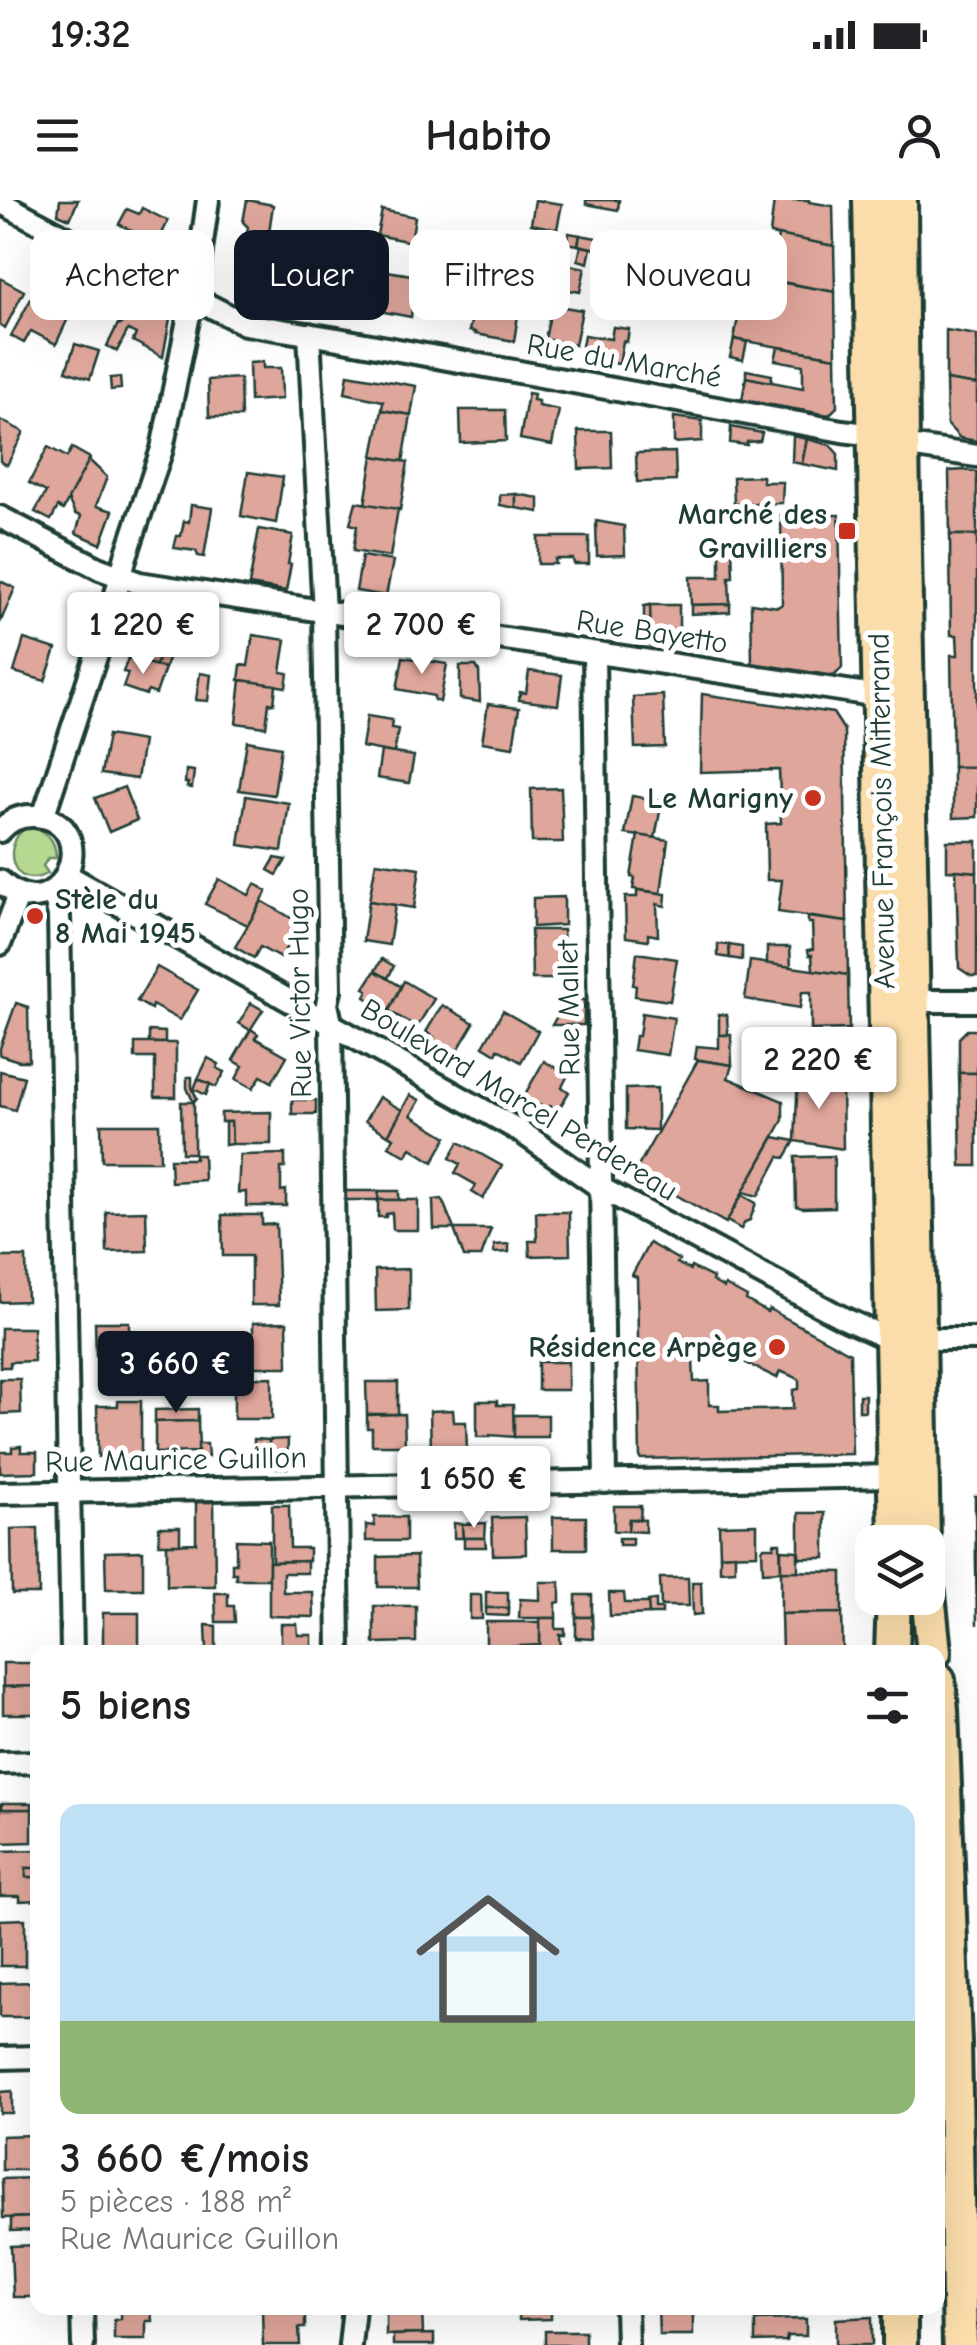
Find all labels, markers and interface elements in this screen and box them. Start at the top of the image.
text: 19:32 [50,13,130,57]
icon: menu [30,108,85,163]
icon: person [892,108,947,163]
text: Habito [425,109,552,161]
chip: Acheter [30,230,214,320]
chip: Louer [234,230,389,320]
chip: Filtres [409,230,570,320]
chip: Nouveau [590,230,787,320]
street label: Rue du Marché [524,327,724,395]
place label: Marché des Gravilliers [678,497,827,566]
marker: Marché des Gravilliers [836,520,858,542]
pin: 1 220 € [51,592,235,677]
pin: 2 700 € [330,592,514,677]
street label: Rue Bayetto [574,603,730,661]
text: 1 220 € [89,606,197,643]
text: 2 700 € [366,606,478,643]
street label: Avenue François Mitterrand [861,633,903,989]
place label: Le Marigny [647,781,793,816]
marker: Le Marigny [802,787,824,809]
place label: Stèle du 8 Mai 1945 [55,882,196,951]
street label: Rue Victor Hugo [281,888,319,1098]
marker: Stèle du 8 Mai 1945 [24,905,46,927]
street label: Rue Mallet [550,938,588,1076]
street label: Boulevard Marcel Perdereau [354,991,684,1209]
pin: 2 220 € [727,1027,911,1112]
text: 2 220 € [764,1041,874,1078]
place label: Résidence Arpège [528,1330,757,1365]
pin: 3 660 € [84,1331,268,1416]
marker: Résidence Arpège [766,1336,788,1358]
text: 3 660 € [120,1345,232,1382]
street label: Rue Maurice Guillon [45,1440,307,1480]
pin: 1 650 € [382,1446,566,1531]
text: 1 650 € [419,1460,529,1497]
map controls [855,1525,945,1615]
button: layers [855,1525,945,1615]
icon: filters [860,1678,915,1733]
text: 5 biens [60,1681,191,1730]
icon: home [398,1869,578,2049]
text: 3 660 €/mois [60,2134,309,2183]
text: 5 pièces · 188 m² [60,2183,291,2220]
text: Rue Maurice Guillon [60,2220,339,2257]

